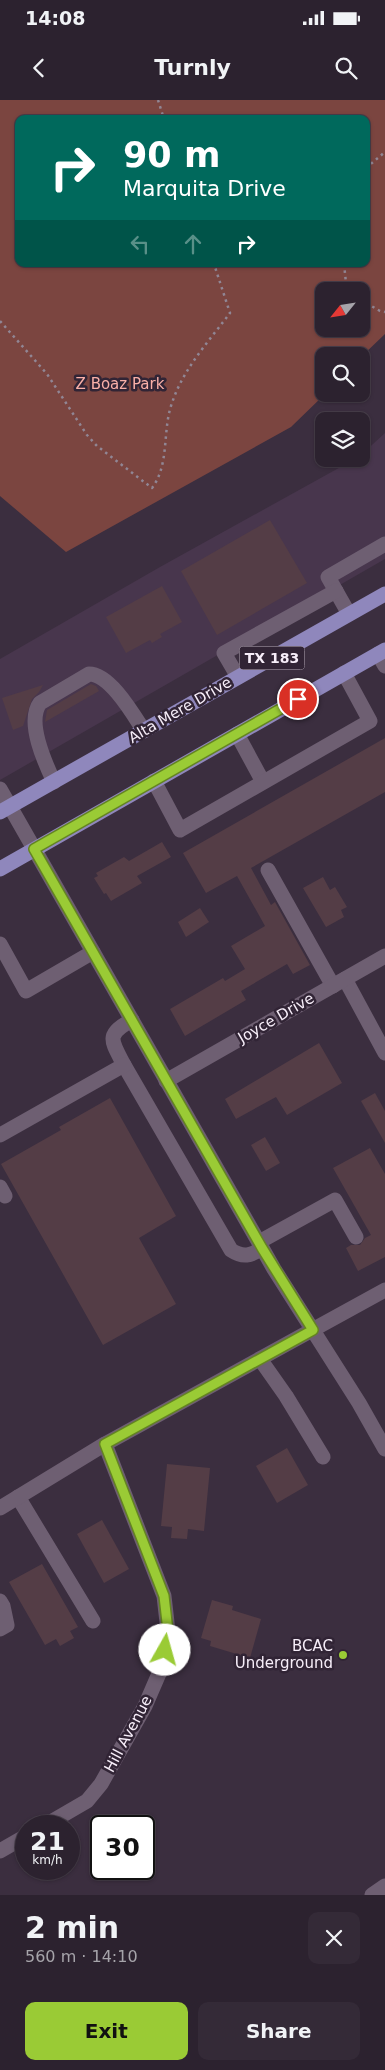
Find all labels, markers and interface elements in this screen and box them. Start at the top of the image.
text: 14:08 [25,7,85,29]
icon: back [25,54,53,82]
icon: search [332,54,360,82]
text: Turnly [154,55,231,80]
icon: right [40,135,105,200]
text: 90 m [123,135,220,175]
text: Marquita Drive [123,176,286,201]
icon: left [126,230,154,258]
icon: ahead [179,230,207,258]
icon: right [232,230,260,258]
north arrow [315,282,370,338]
map controls [315,282,370,467]
button: search [315,347,370,402]
park label: Z Boaz Park [76,375,165,393]
button: layers [315,412,370,467]
road number: TX 183 [240,646,304,670]
street label: Alta Mere Drive [125,673,235,747]
pin [277,678,319,720]
icon: arrive [284,685,312,713]
street label: Joyce Drive [234,989,317,1047]
position arrow [138,1623,190,1675]
place label: BCAC Underground [235,1637,333,1672]
marker: BCAC Underground [337,1649,349,1661]
street label: Hill Avenue [100,1693,156,1775]
speed limit sign: 30 [90,1815,155,1880]
text: 21 [30,1827,65,1856]
text: km/h [32,1853,63,1867]
text: 2 min [25,1910,119,1945]
button: close [308,1912,360,1964]
text: 560 m · 14:10 [25,1947,138,1966]
button: Exit [25,2002,188,2060]
button: Share [198,2002,360,2060]

